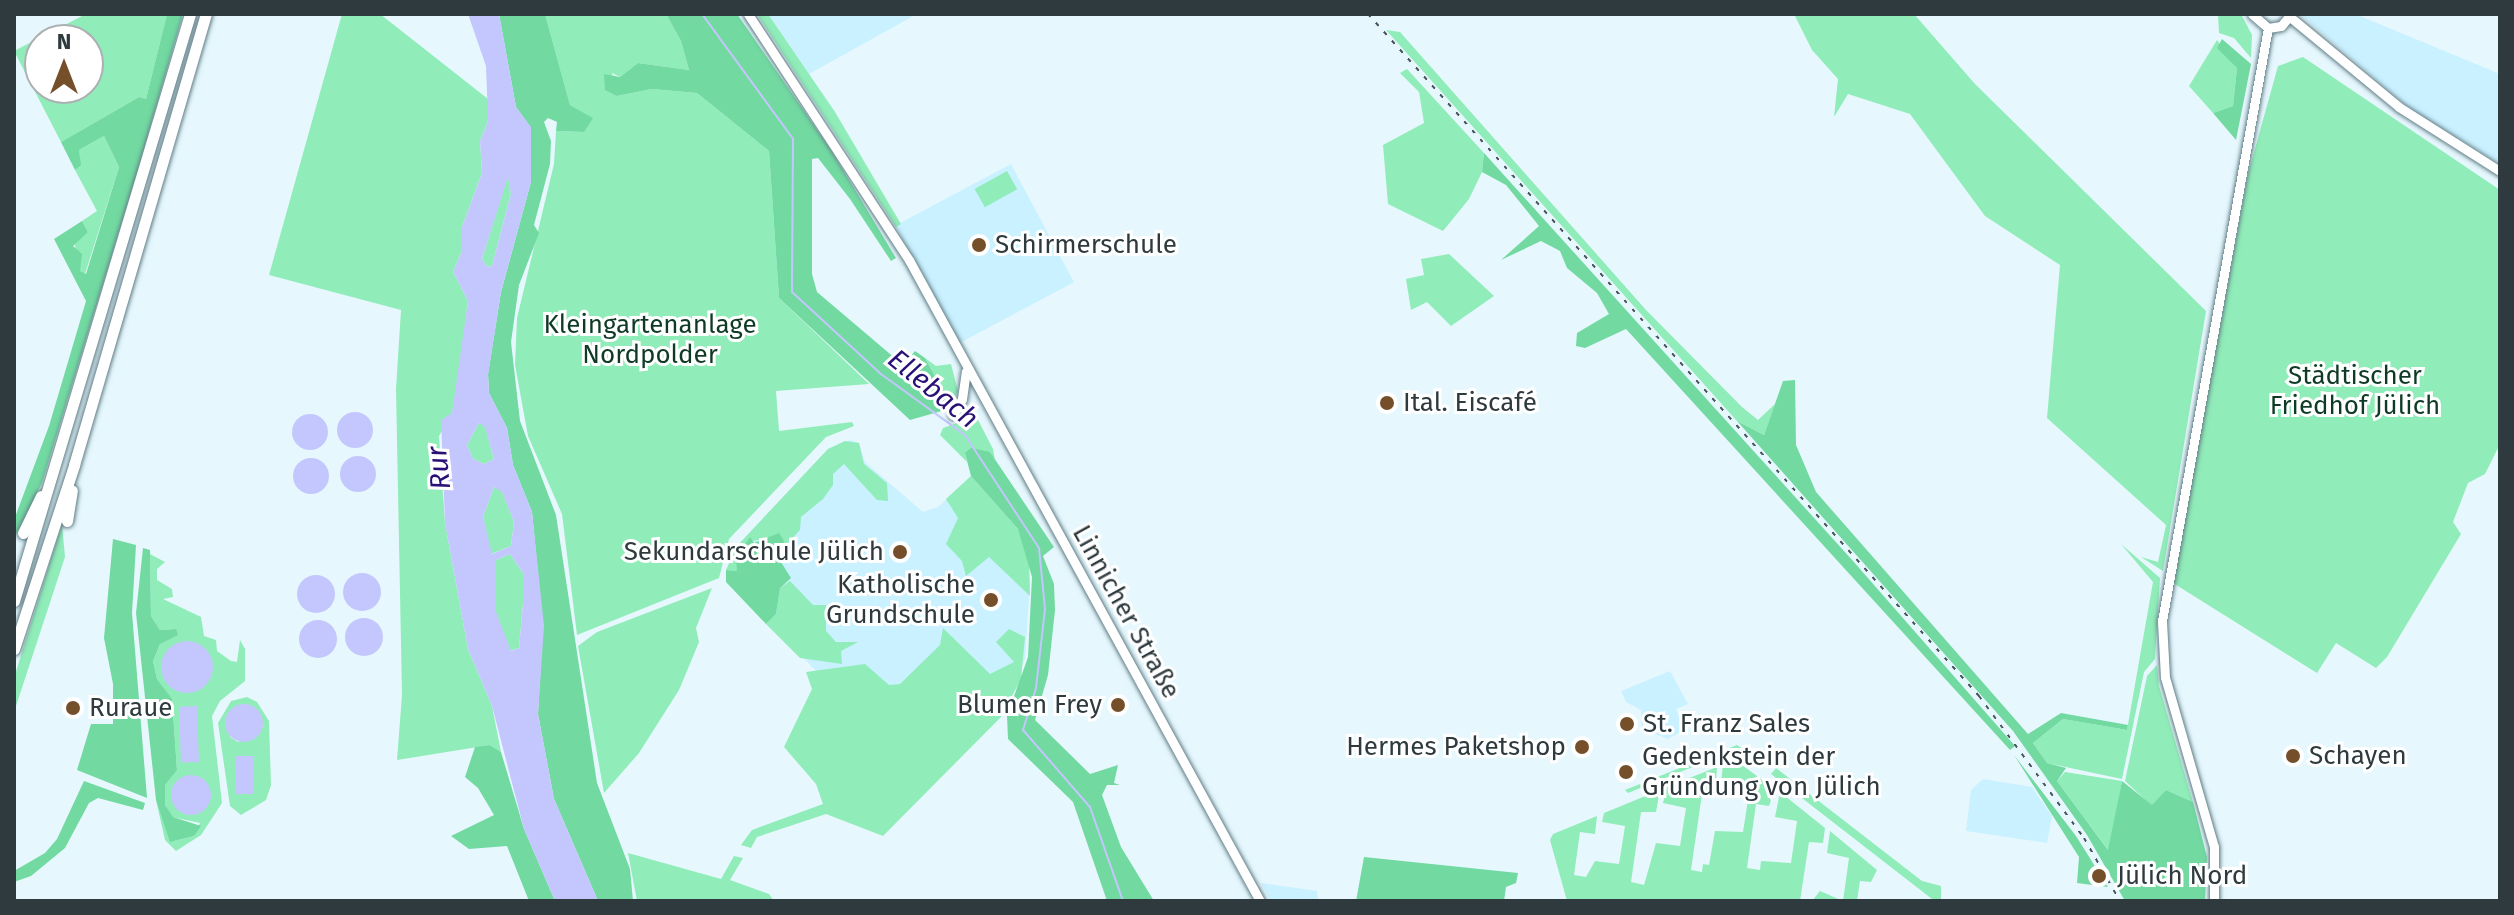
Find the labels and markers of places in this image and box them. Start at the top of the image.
place label: Schirmerschule [995,229,1177,261]
marker: Schirmerschule [970,236,988,254]
place label: Ital. Eiscafé [1403,387,1537,419]
marker: Ital. Eiscafé [1378,394,1396,412]
place label: Sekundarschule Jülich [624,536,884,568]
marker: Sekundarschule Jülich [891,543,909,561]
place label: Katholische Grundschule [826,569,975,630]
marker: Katholische Grundschule [982,591,1000,609]
place label: Blumen Frey [957,689,1102,721]
place label: Ruraue [89,692,172,724]
marker: Blumen Frey [1109,696,1127,714]
marker: Ruraue [64,699,82,717]
place label: St. Franz Sales [1643,708,1810,740]
marker: St. Franz Sales [1618,715,1636,733]
place label: Hermes Paketshop [1346,731,1566,763]
marker: Hermes Paketshop [1573,738,1591,756]
place label: Schayen [2309,740,2407,772]
place label: Gedenkstein der Gründung von Jülich [1642,741,1881,802]
marker: Schayen [2284,747,2302,765]
marker: Gedenkstein der Gründung von Jülich [1617,763,1635,781]
place label: Jülich Nord [2117,860,2247,892]
marker: Jülich Nord [2088,865,2110,887]

